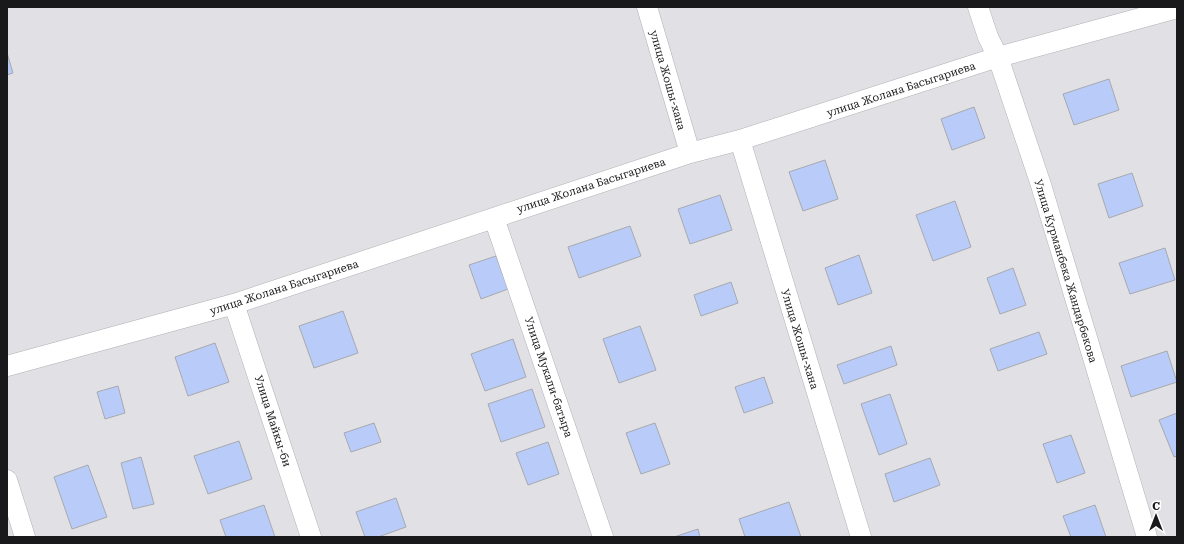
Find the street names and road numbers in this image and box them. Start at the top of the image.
street label: улица Жошы-хана [647,29,688,132]
street label: улица Жолана Басыгариева [825,59,977,120]
street label: улица Жолана Басыгариева [515,155,667,216]
street label: Улица Курманбека Жандарбекова [1031,178,1100,364]
street label: улица Жолана Басыгариева [208,257,360,318]
street label: Улица Жошы-хана [778,288,821,391]
street label: Улица Мукали-батыра [522,315,575,439]
street label: Улица Майкы-би [252,374,293,469]

